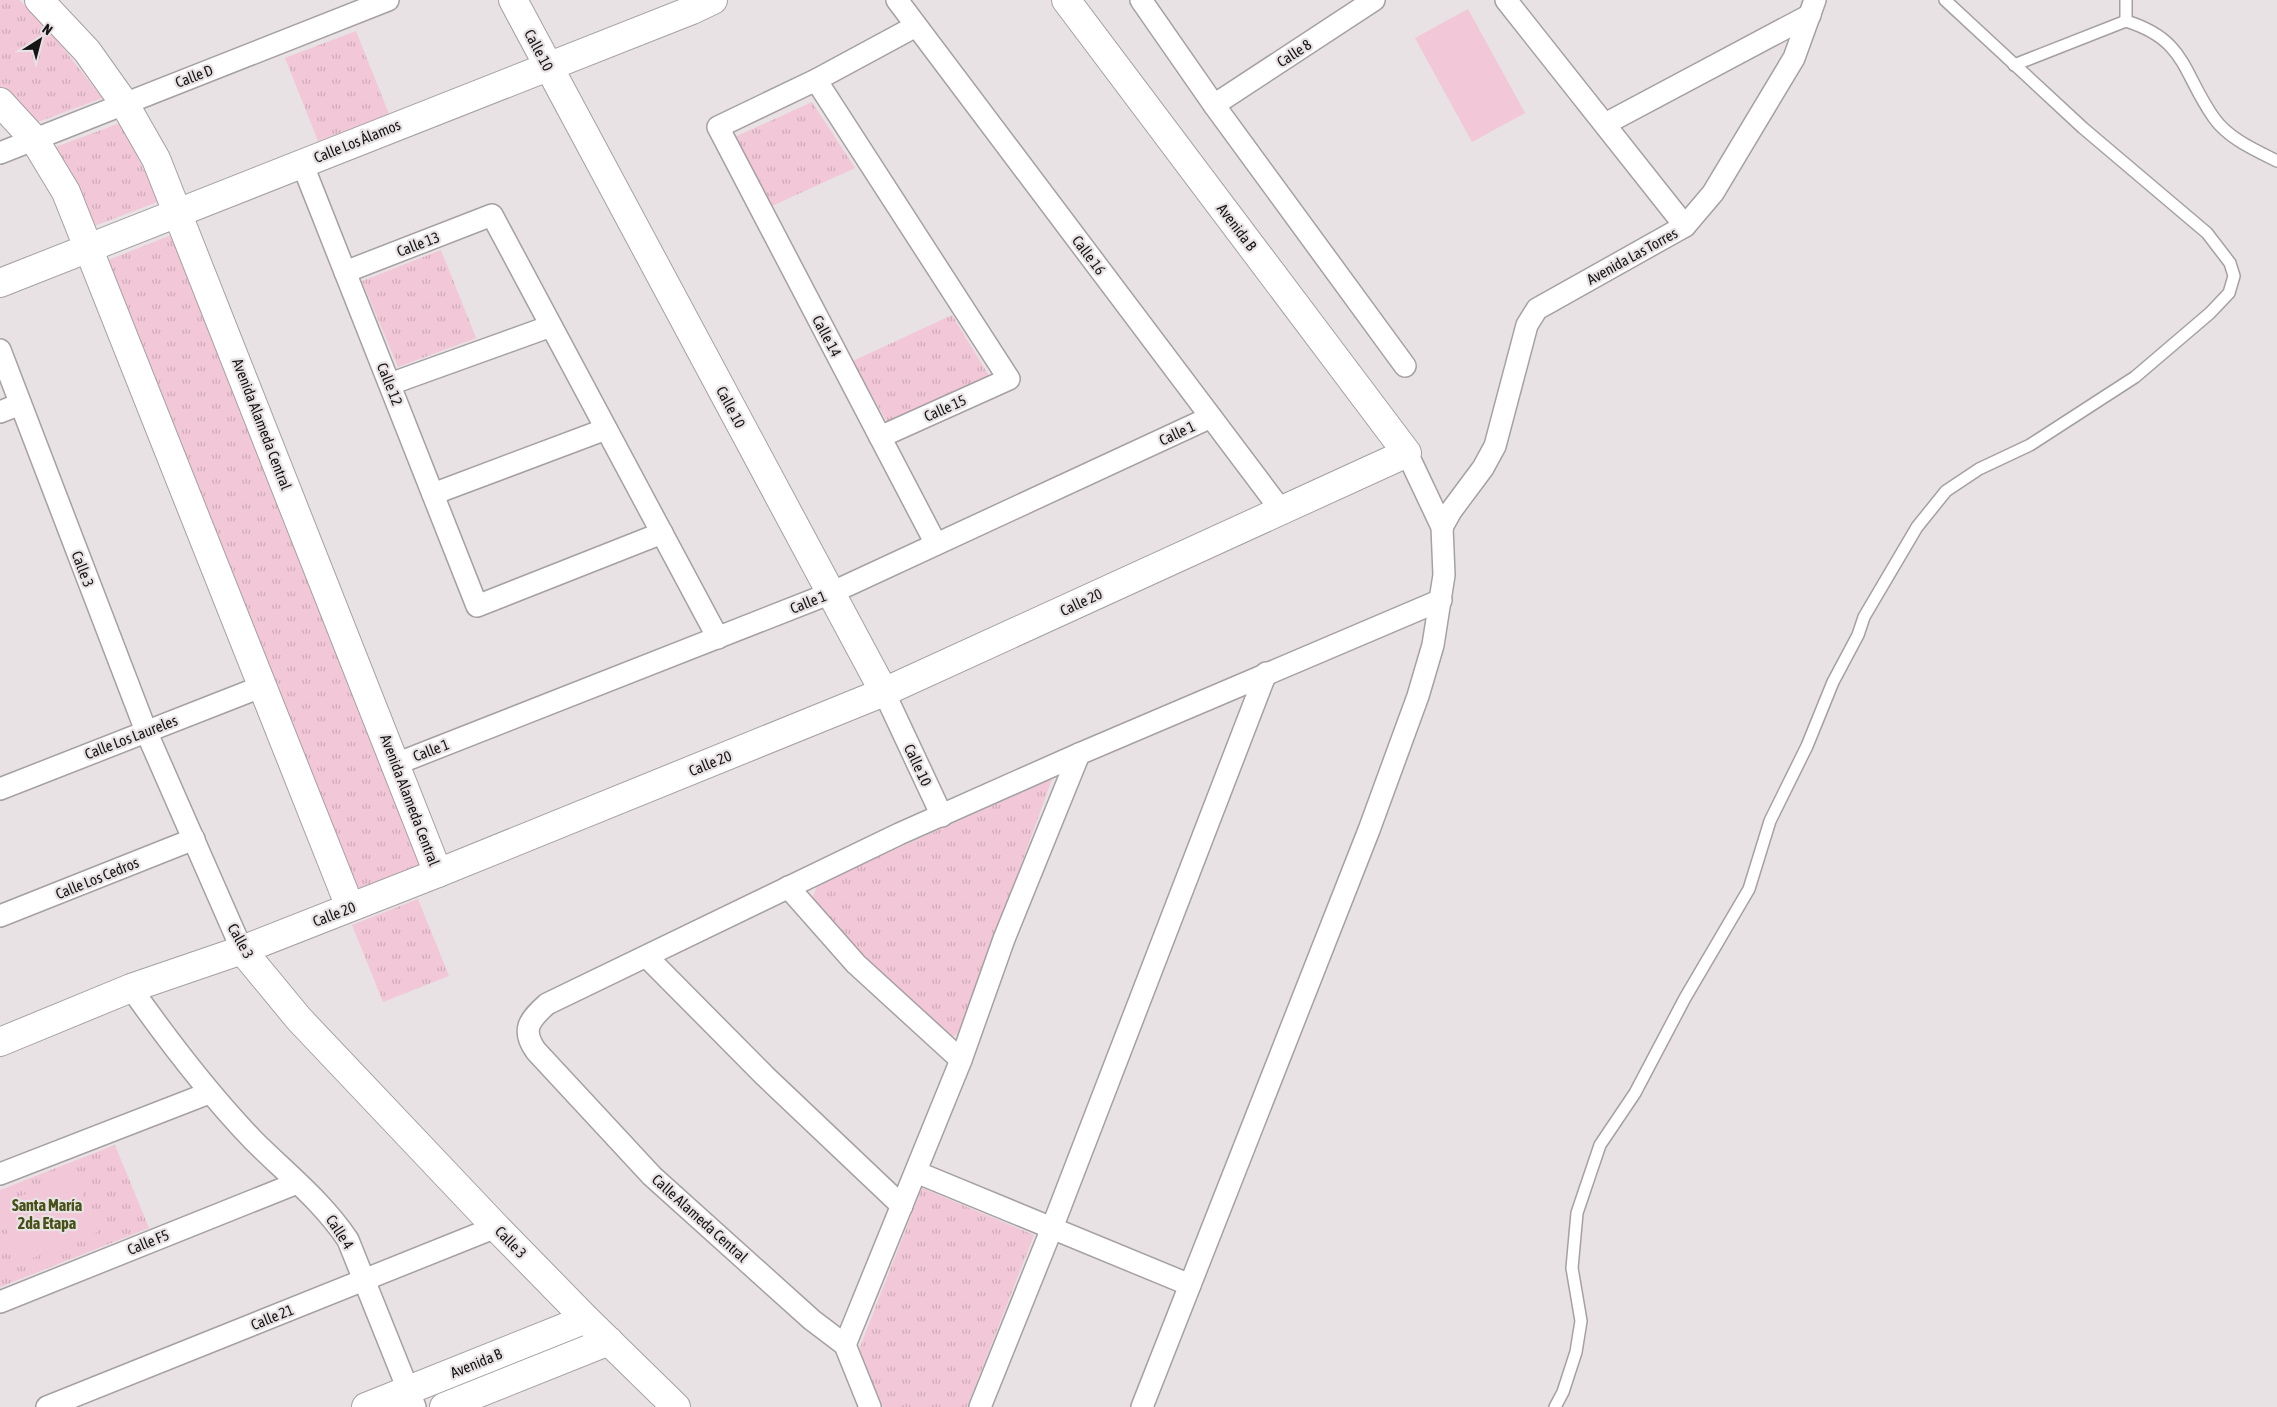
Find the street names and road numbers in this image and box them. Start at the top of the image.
street label: Calle 10 [521,26,557,74]
street label: Calle 8 [1274,36,1314,70]
street label: Calle D [173,61,215,91]
street label: Calle Los Álamos [311,116,403,166]
street label: Avenida B [1214,200,1260,254]
street label: Avenida Las Torres [1584,224,1680,288]
street label: Calle 13 [394,228,442,260]
street label: Calle 16 [1069,232,1109,278]
street label: Calle 14 [809,312,845,360]
street label: Avenida Alameda Central [229,356,295,492]
street label: Calle 12 [374,360,406,408]
street label: Calle 10 [713,383,749,431]
street label: Calle 15 [921,391,969,425]
street label: Calle 1 [1156,417,1198,449]
street label: Calle 3 [68,548,98,590]
street label: Calle 20 [1057,585,1105,619]
street label: Calle 1 [787,587,829,617]
street label: Calle Los Laureles [82,712,180,762]
street label: Avenida Alameda Central [377,732,443,868]
street label: Calle 1 [410,735,452,765]
street label: Calle 10 [901,741,935,789]
street label: Calle 20 [686,747,734,779]
street label: Calle Los Cedros [53,854,141,902]
street label: Calle 20 [310,898,358,930]
street label: Calle 3 [224,921,258,961]
street label: Calle Alameda Central [649,1171,751,1265]
street label: Calle 4 [323,1212,357,1252]
street label: Calle 3 [492,1223,530,1261]
street label: Calle F5 [125,1226,171,1258]
street label: Calle 21 [248,1301,296,1333]
street label: Avenida B [448,1345,504,1381]

